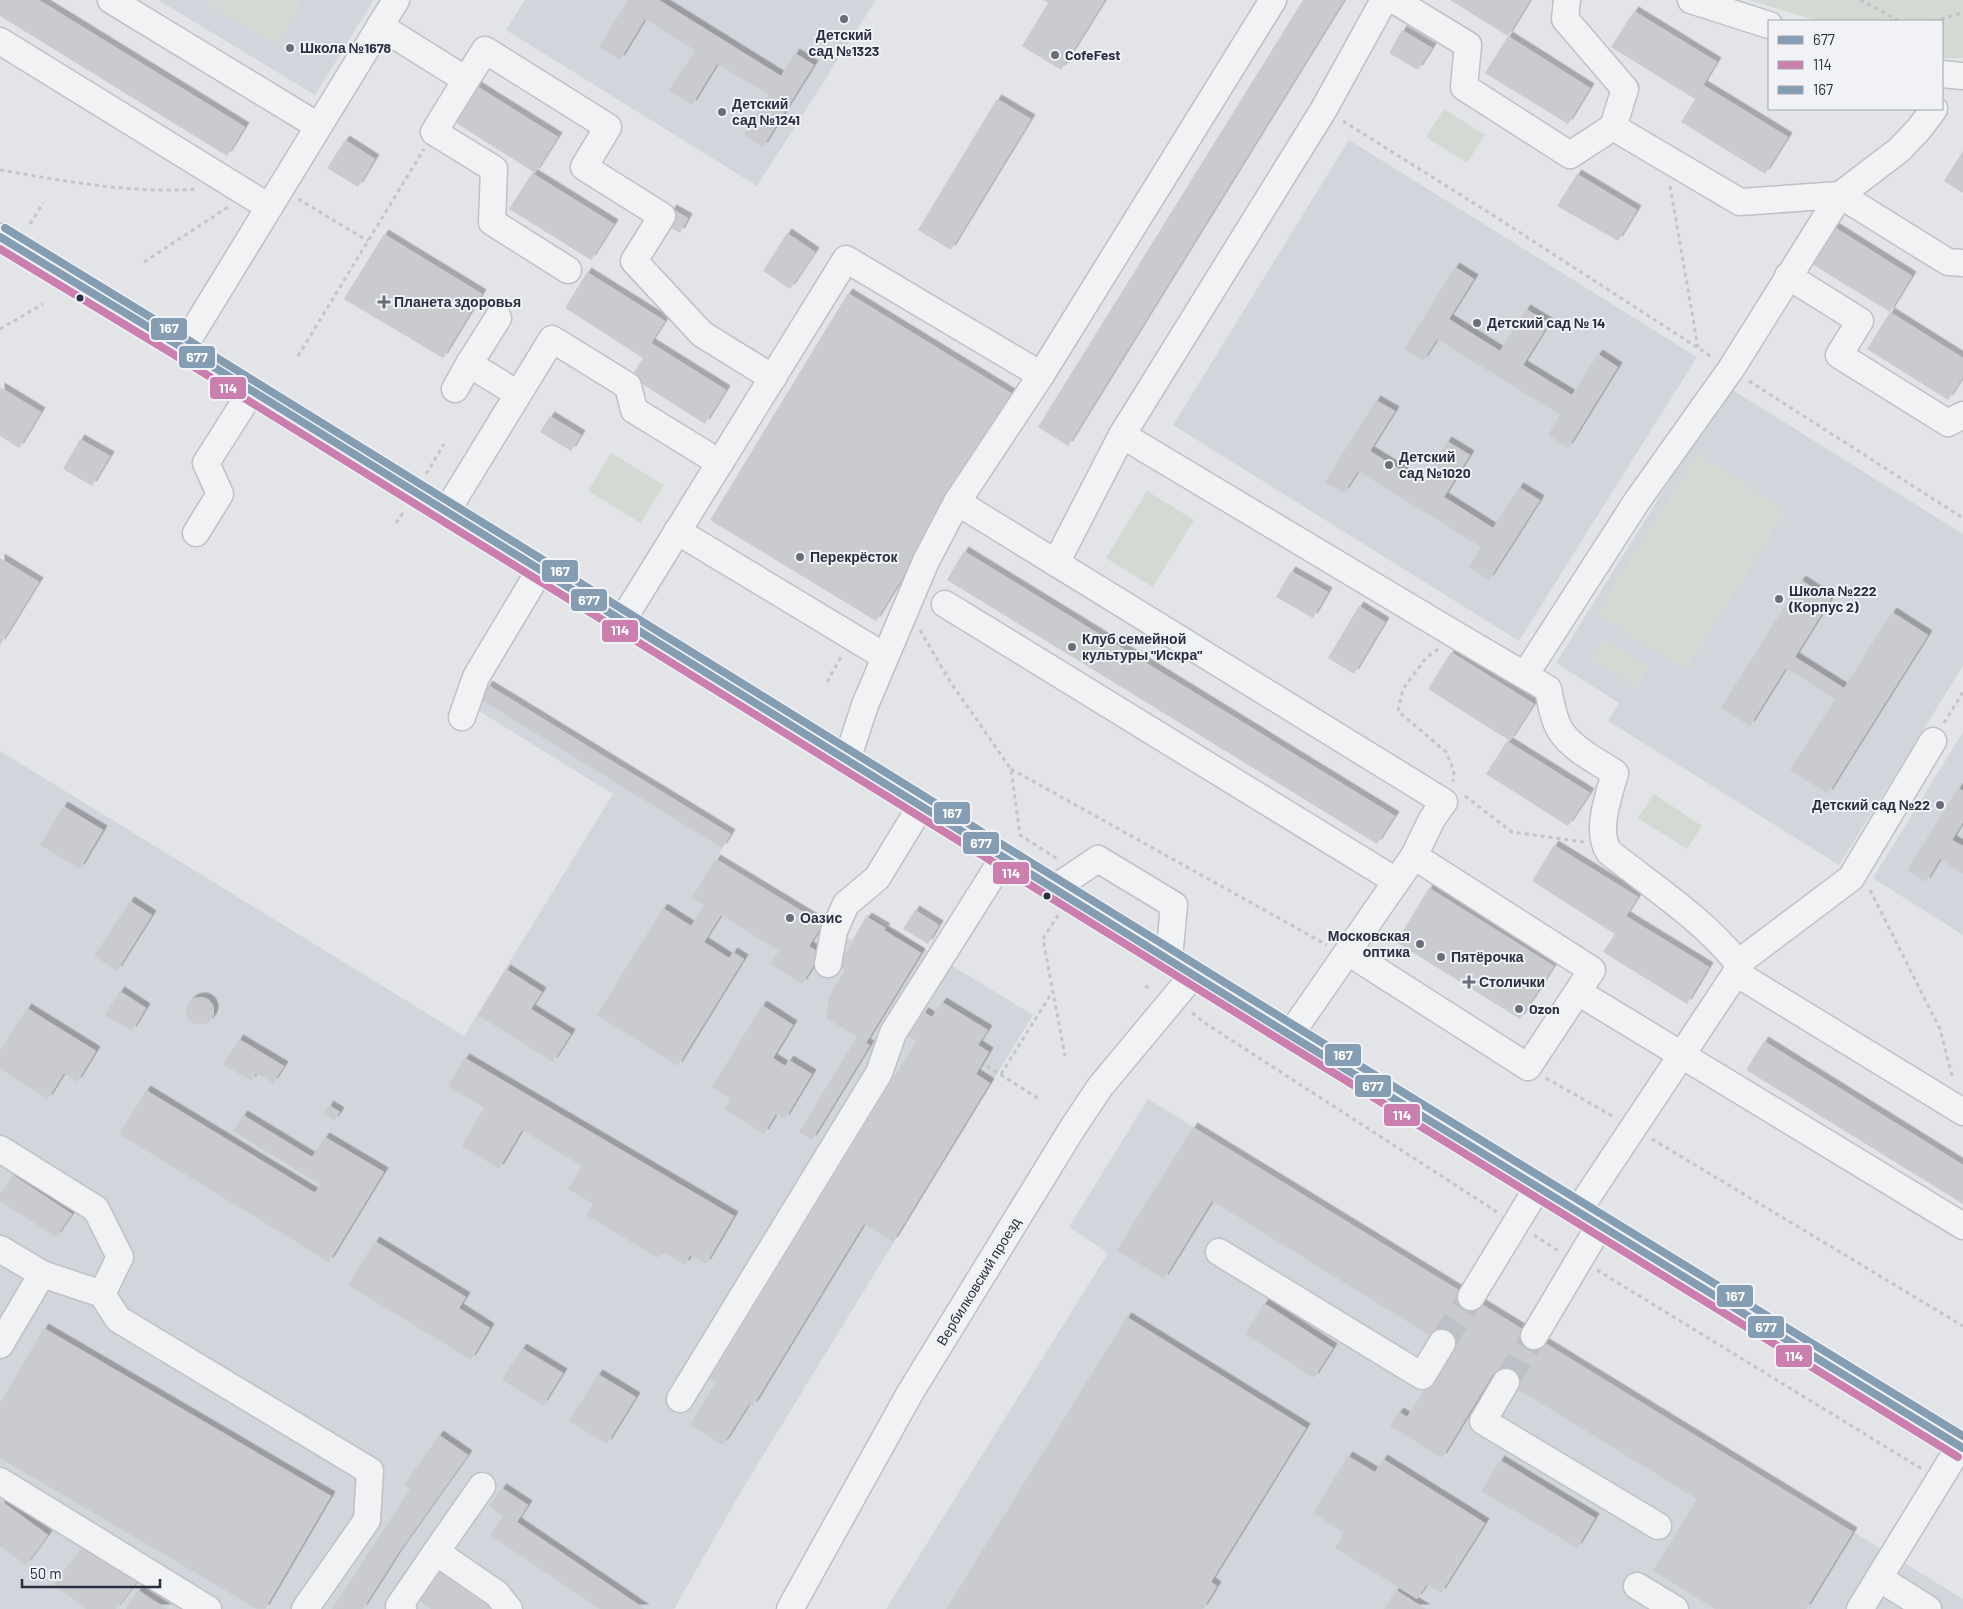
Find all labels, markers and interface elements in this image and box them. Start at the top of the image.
marker: Детский сад №1323 [838,13,850,25]
legend [1768,20,1943,110]
place label: Детский сад №1323 [809,26,879,59]
text: 677 [1813,30,1835,48]
place label: Школа №1678 [300,39,392,56]
marker: Школа №1678 [284,42,296,54]
place label: CofeFest [1065,46,1121,63]
marker: CofeFest [1049,49,1061,61]
text: 114 [1813,55,1832,73]
text: 167 [1813,80,1833,98]
place label: Детский сад №1241 [732,95,800,128]
marker: Детский сад №1241 [716,106,728,118]
unlabelled marker [75,293,85,303]
place label: Планета здоровья [394,293,521,310]
marker: Планета здоровья [378,296,390,308]
place label: Детский сад № 14 [1487,314,1606,331]
line badge: 167 [150,317,188,341]
marker: Детский сад № 14 [1471,317,1483,329]
text: 167 [159,319,179,336]
line badge: 677 [178,345,216,369]
text: 677 [186,348,208,365]
line badge: 114 [209,376,247,400]
text: 114 [219,379,237,396]
place label: Детский сад №1020 [1399,448,1471,481]
marker: Детский сад №1020 [1383,459,1395,471]
place label: Перекрёсток [810,548,899,565]
marker: Перекрёсток [794,551,806,563]
line badge: 167 [541,559,579,583]
text: 167 [550,562,570,579]
place label: Школа №222 (Корпус 2) [1788,582,1877,615]
line badge: 677 [570,588,608,612]
text: 677 [578,591,600,608]
marker: Школа №222 (Корпус 2) [1773,593,1785,605]
line badge: 114 [601,619,639,643]
text: 114 [611,621,629,638]
place label: Клуб семейной культуры "Искра" [1082,630,1202,663]
marker: Клуб семейной культуры "Искра" [1066,641,1078,653]
place label: Детский сад №22 [1812,796,1930,813]
marker: Детский сад №22 [1934,799,1946,811]
line badge: 167 [933,801,971,825]
text: 167 [942,804,962,821]
line badge: 677 [962,831,1000,855]
text: 677 [970,834,992,851]
line badge: 114 [992,861,1030,885]
text: 114 [1002,864,1020,881]
unlabelled marker [1042,891,1052,901]
place label: Оазис [800,909,842,926]
marker: Оазис [784,912,796,924]
place label: Московская оптика [1328,927,1410,960]
marker: Московская оптика [1414,938,1426,950]
place label: Пятёрочка [1451,948,1524,965]
marker: Пятёрочка [1435,951,1447,963]
place label: Столички [1479,973,1545,990]
marker: Столички [1463,976,1475,988]
place label: Ozon [1529,1000,1560,1017]
marker: Ozon [1513,1003,1525,1015]
line badge: 167 [1324,1043,1362,1067]
text: 167 [1333,1046,1353,1063]
line badge: 677 [1354,1074,1392,1098]
text: 677 [1362,1077,1384,1094]
line badge: 114 [1383,1103,1421,1127]
text: 114 [1393,1106,1411,1123]
street label: Вербилковский проезд [932,1214,1024,1348]
line badge: 167 [1716,1284,1754,1308]
text: 167 [1725,1287,1745,1304]
line badge: 677 [1747,1315,1785,1339]
text: 677 [1755,1318,1777,1335]
line badge: 114 [1775,1344,1813,1368]
text: 114 [1785,1347,1803,1364]
scale bar [22,1556,160,1588]
text: 50 m [30,1564,62,1582]

